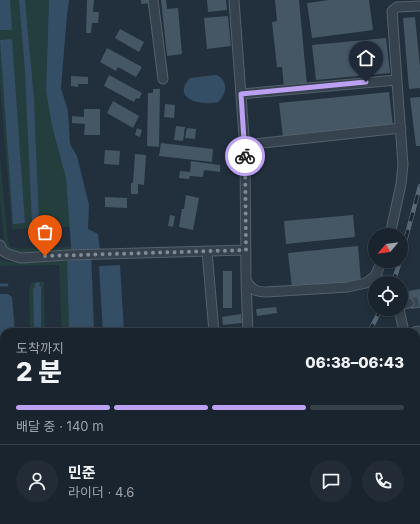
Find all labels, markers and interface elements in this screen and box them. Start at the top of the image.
pin [349,41,383,82]
icon: home [355,47,377,69]
courier [225,136,265,176]
icon: bike [234,145,256,167]
pin [28,215,62,256]
icon: bag [34,221,56,243]
north arrow [368,228,408,268]
map controls [368,228,408,316]
button: locate [368,276,408,316]
text: 도착까지 [16,340,64,356]
text: 06:38–06:43 [305,353,404,372]
text: 2 분 [16,356,62,387]
text: 배달 중 · 140 m [16,418,104,434]
button: person [16,460,58,502]
button: chat [310,460,352,502]
button: phone [362,460,404,502]
text: 민준 [68,463,96,482]
text: 라이더 · 4.6 [68,484,134,500]

